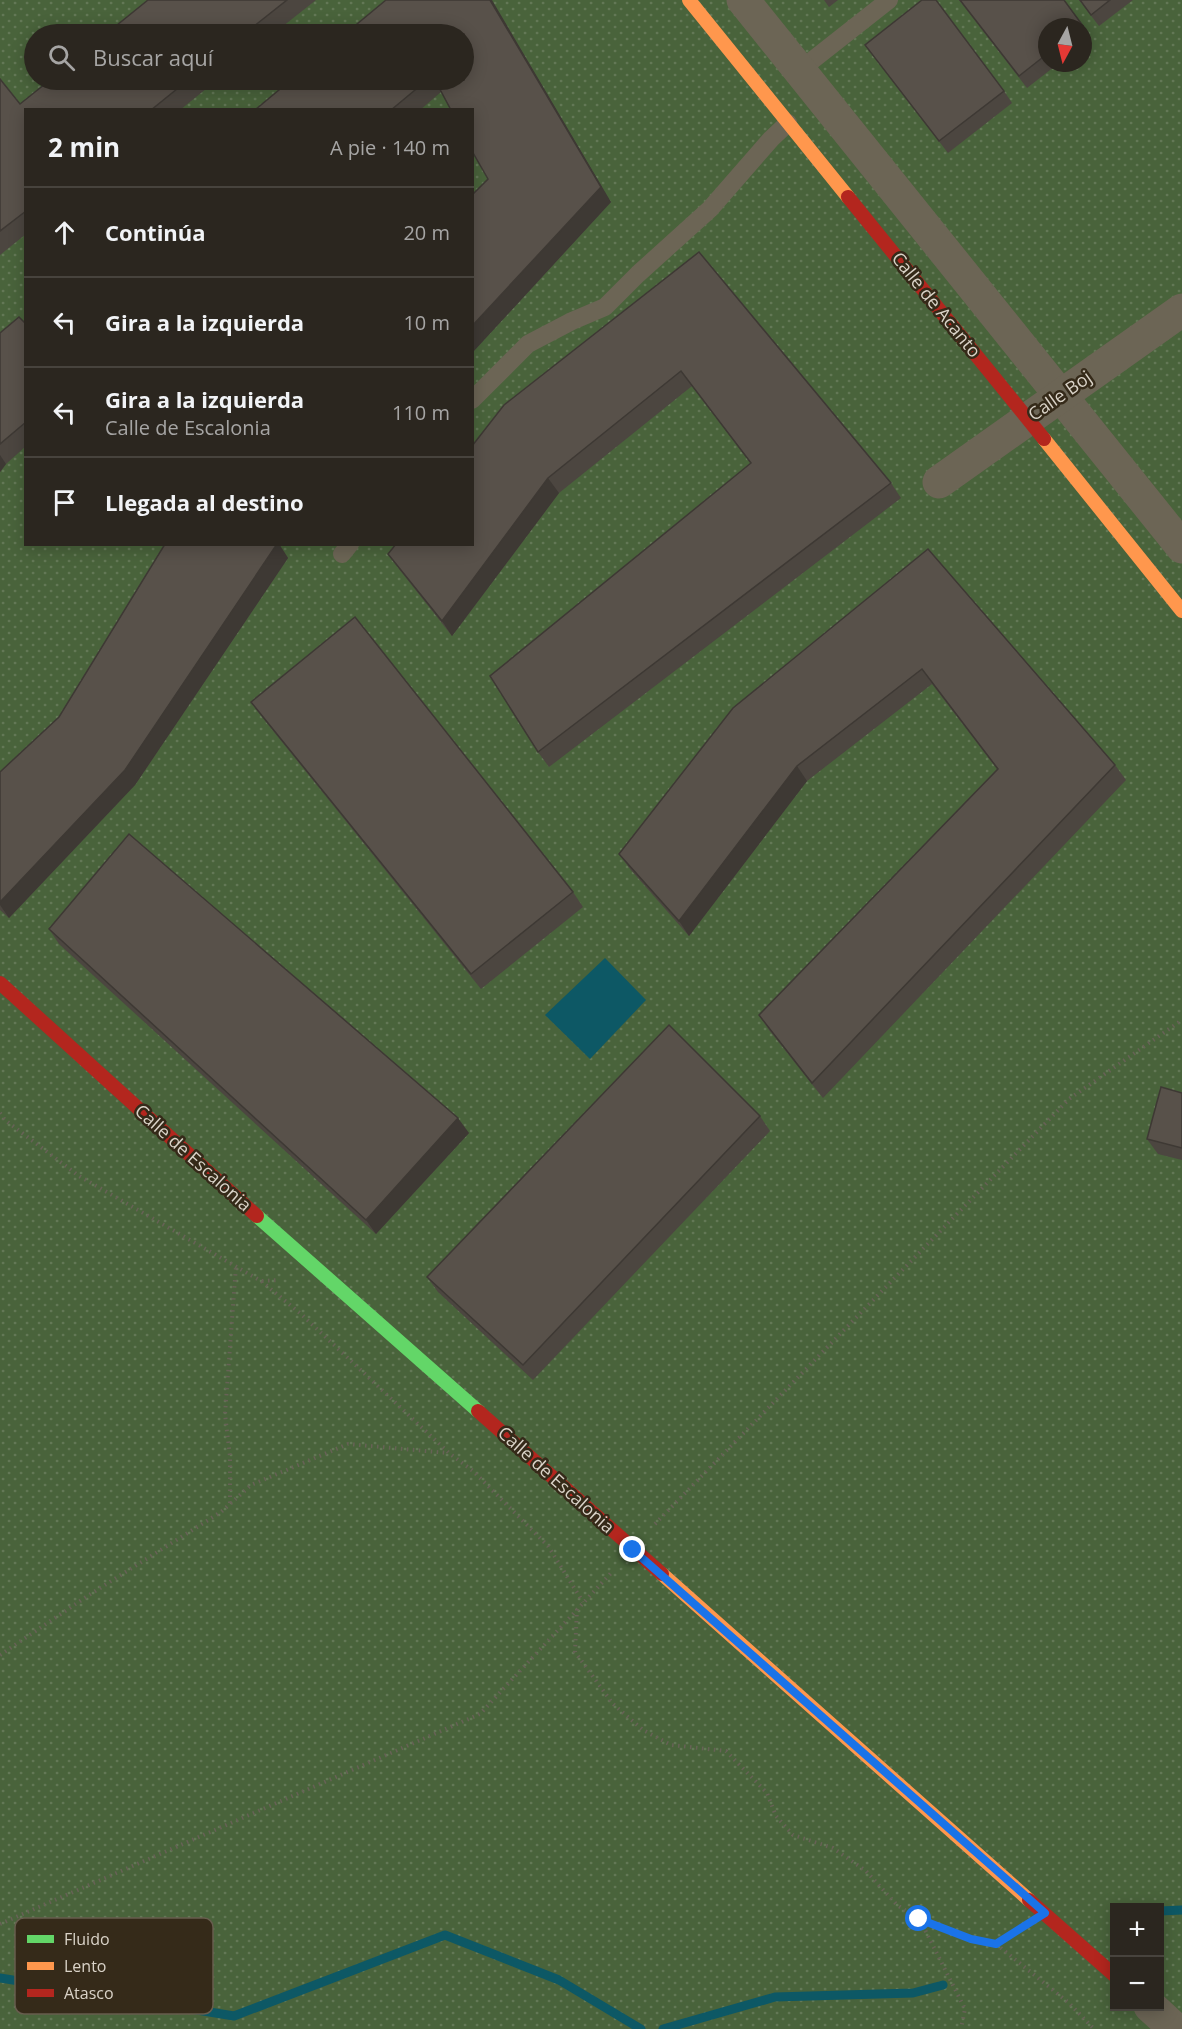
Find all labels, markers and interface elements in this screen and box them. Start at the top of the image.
north arrow [1038,18,1092,72]
search box [24,24,474,90]
icon: search [45,41,78,74]
text: Buscar aquí [93,42,213,72]
text: 2 min [48,129,120,165]
text: A pie · 140 m [330,134,450,161]
icon: ahead [48,216,81,249]
text: Continúa [105,217,206,247]
text: 20 m [403,219,450,246]
street label: Calle de Acanto [887,247,987,362]
icon: left [48,306,81,339]
text: Gira a la izquierda [105,307,304,337]
text: 10 m [403,309,450,336]
street label: Calle Boj [1023,365,1096,426]
text: Gira a la izquierda [105,384,304,414]
icon: left [48,396,81,429]
text: 110 m [392,399,450,426]
text: Calle de Escalonia [105,414,271,441]
icon: arrive [48,486,81,519]
text: Llegada al destino [105,487,304,517]
street label: Calle de Escalonia [130,1098,257,1216]
street label: Calle de Escalonia [493,1420,620,1538]
route end [619,1536,645,1562]
map controls [1110,1903,1164,2011]
button: + [1110,1903,1164,1957]
route start [905,1905,931,1931]
legend [15,1918,213,2014]
text: Fluido [64,1928,110,1950]
text: Lento [64,1955,106,1977]
button: − [1110,1957,1164,2011]
text: Atasco [64,1982,114,2004]

